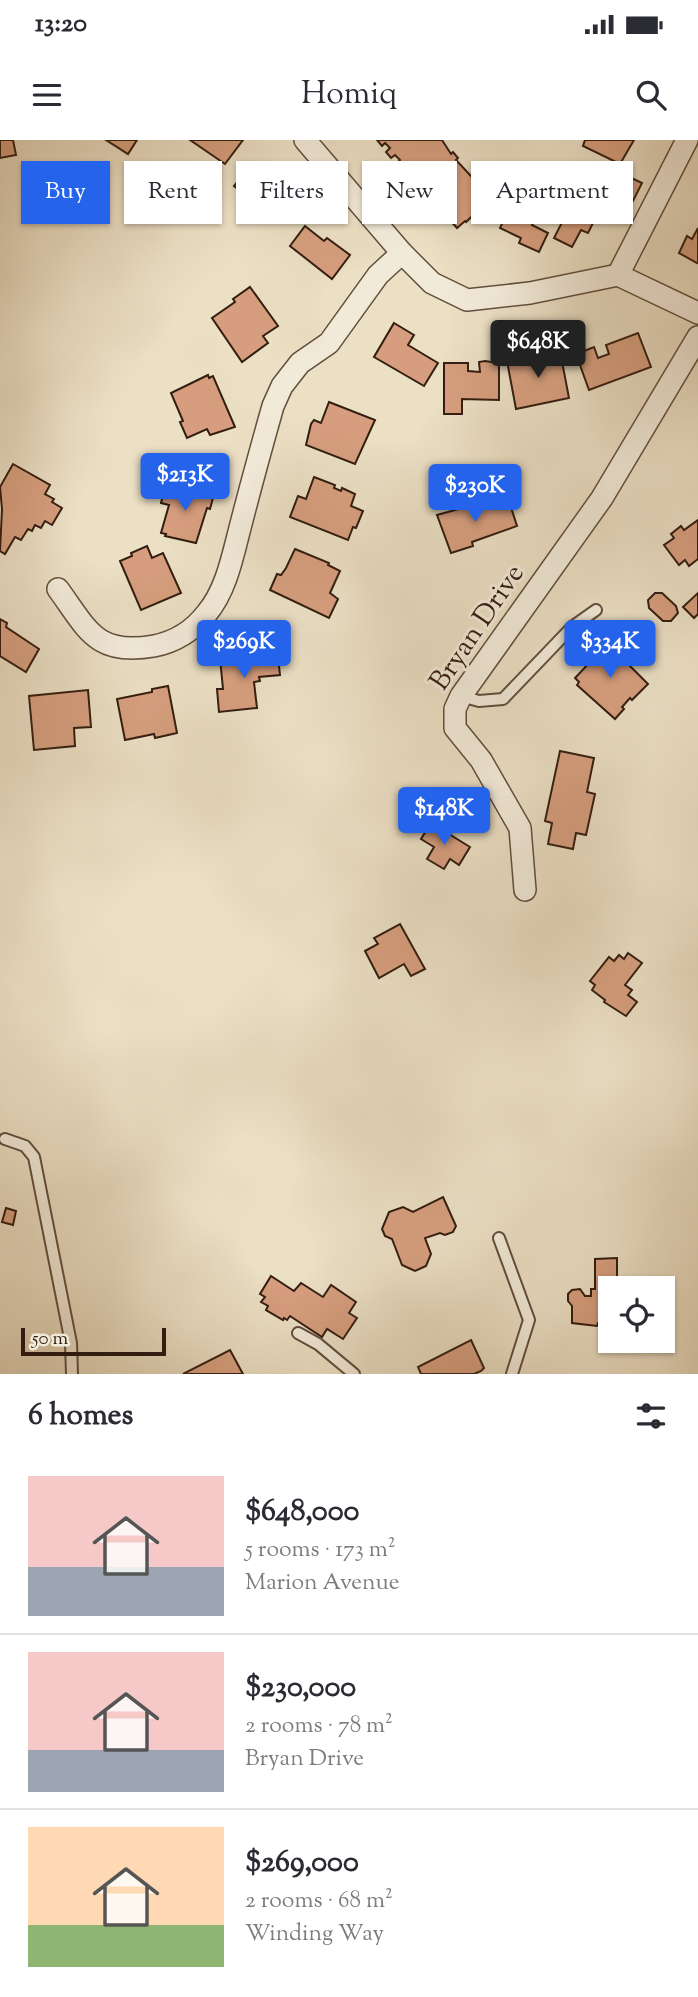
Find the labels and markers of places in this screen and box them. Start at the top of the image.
pin: $648K [489,320,587,380]
pin: $213K [136,454,234,513]
pin: $230K [426,464,524,524]
pin: $269K [195,620,293,680]
pin: $334K [561,620,659,680]
pin: $148K [395,788,493,847]

